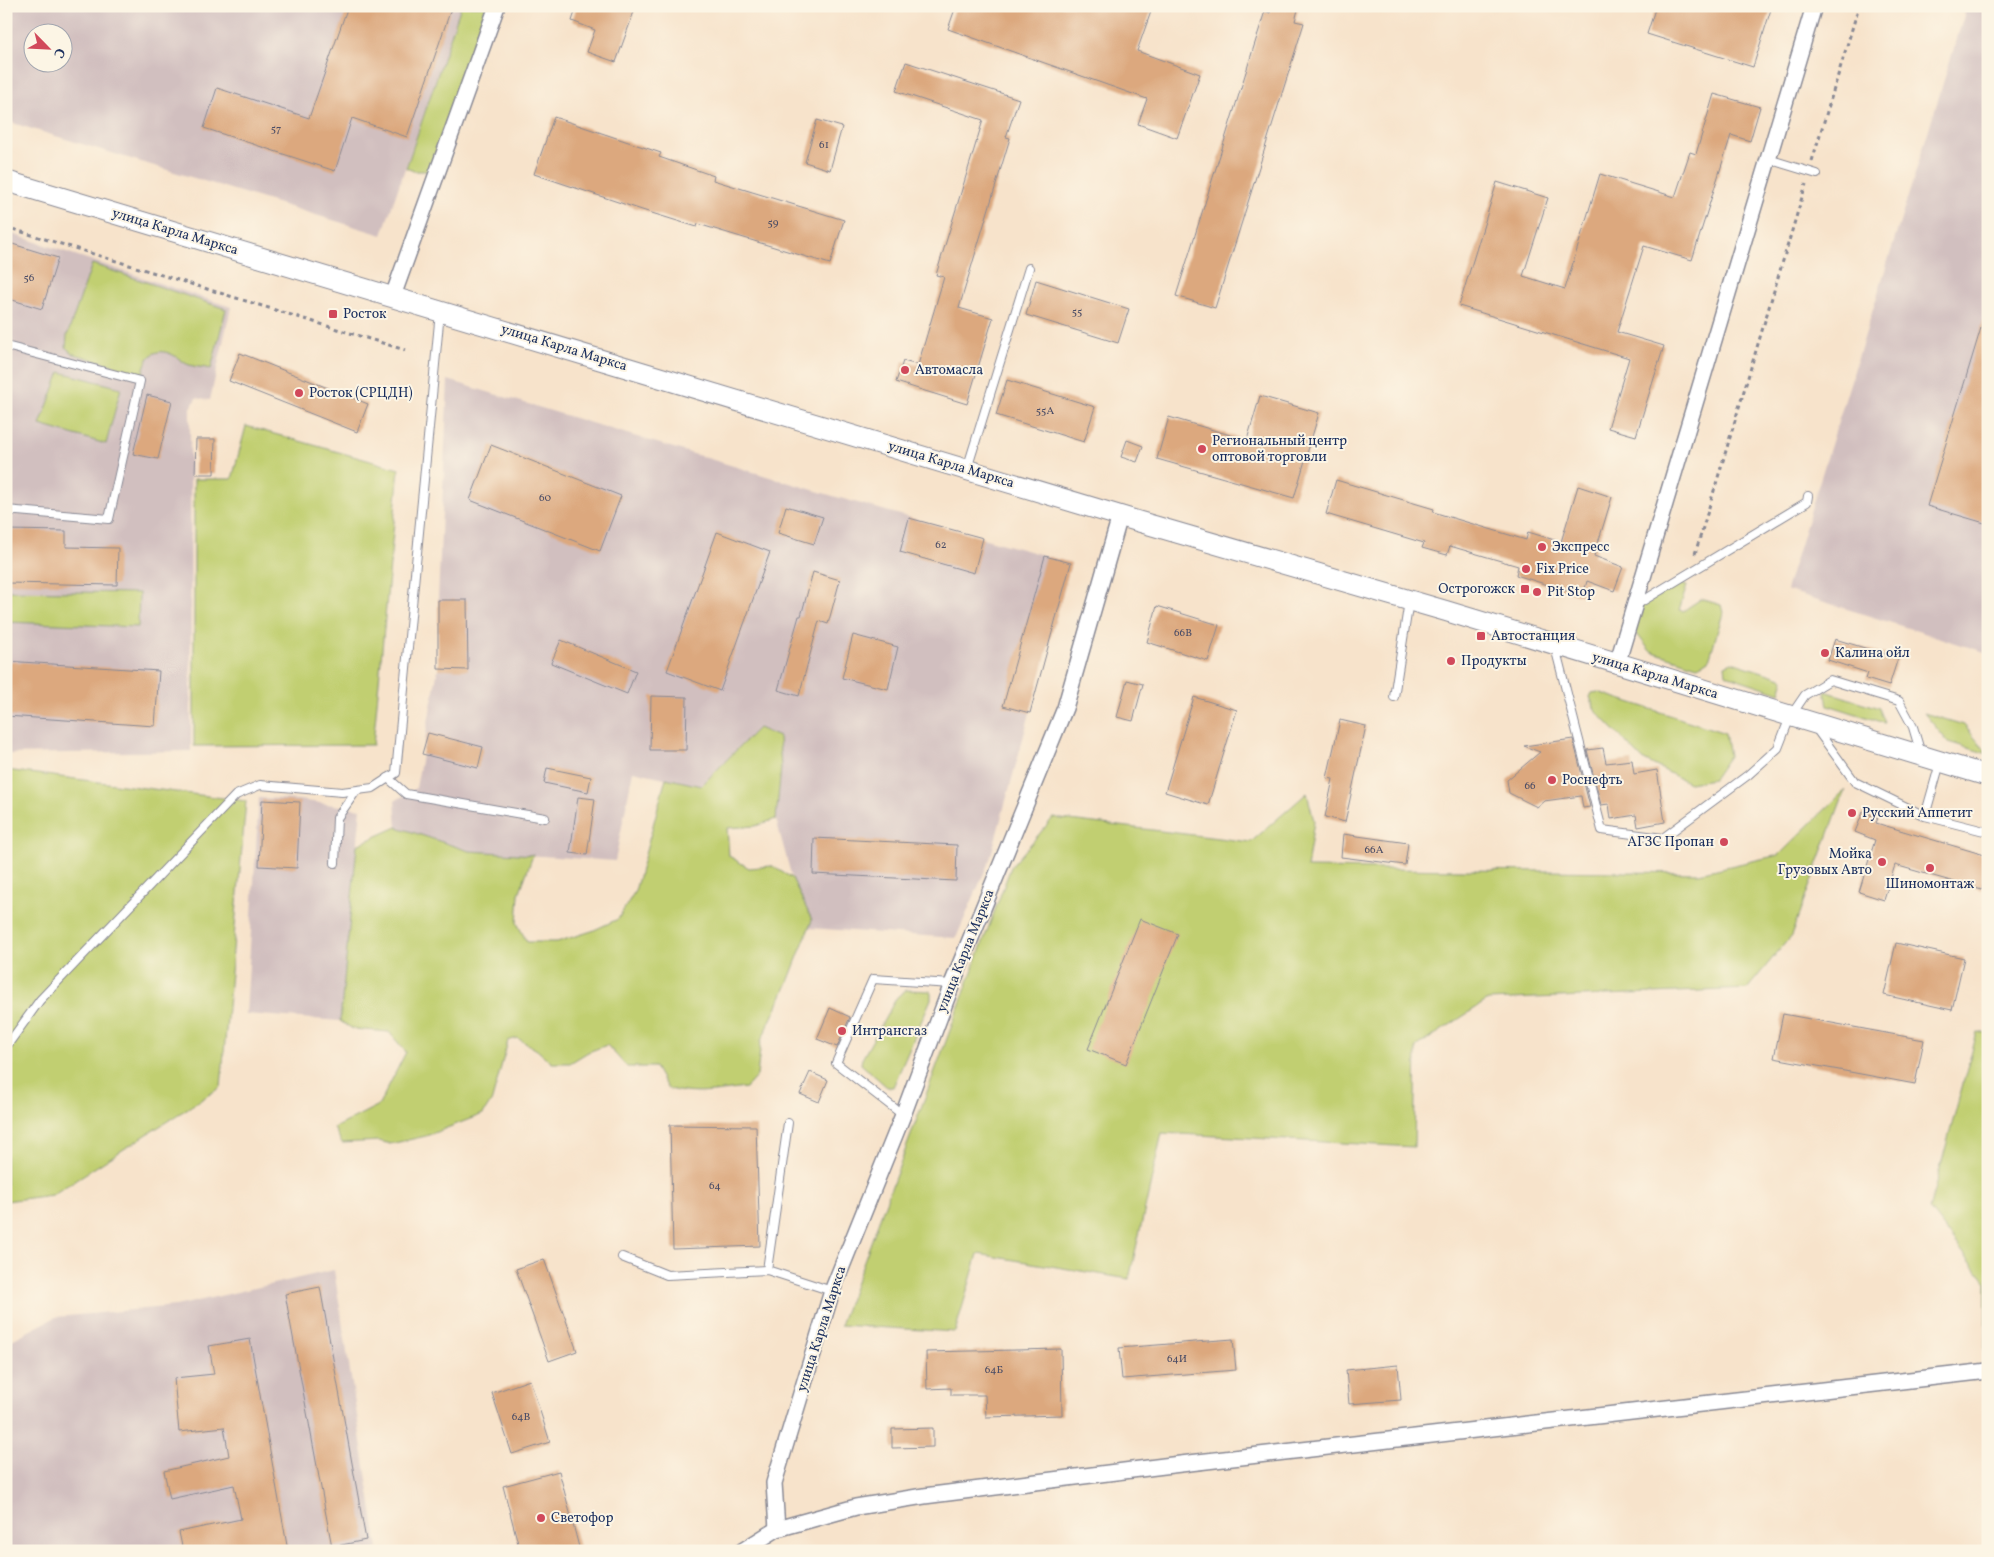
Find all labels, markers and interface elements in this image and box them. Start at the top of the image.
north arrow [22,22,72,72]
text: С [48,45,69,61]
house number: 57 [271,122,281,137]
house number: 61 [819,138,829,153]
street label: улица Карла Маркса [109,204,241,260]
house number: 59 [768,216,779,231]
house number: 56 [24,271,35,286]
place label: Росток [343,305,387,324]
house number: 55 [1072,305,1082,320]
marker: Росток [327,308,339,320]
street label: улица Карла Маркса [498,320,630,376]
place label: Автомасла [915,361,983,380]
marker: Автомасла [899,364,911,376]
place label: Росток (СРЦДН) [309,384,413,403]
marker: Росток (СРЦДН) [293,387,305,399]
house number: 55А [1036,404,1054,419]
place label: Региональный центр оптовой торговли [1212,432,1347,467]
street label: улица Карла Маркса [885,437,1017,493]
marker: Региональный центр оптовой торговли [1196,443,1208,455]
house number: 60 [539,491,551,506]
house number: 62 [935,538,947,553]
place label: Экспресс [1552,538,1609,557]
marker: Экспресс [1536,541,1548,553]
place label: Fix Price [1536,560,1589,579]
marker: Fix Price [1520,563,1532,575]
place label: Острогожск [1438,580,1516,599]
marker: Острогожск [1519,583,1531,595]
place label: Pit Stop [1547,583,1595,602]
marker: Pit Stop [1531,586,1543,598]
house number: 66В [1174,626,1192,641]
place label: Автостанция [1491,627,1575,646]
marker: Автостанция [1475,630,1487,642]
place label: Калина ойл [1835,644,1910,663]
marker: Калина ойл [1819,647,1831,659]
street label: улица Карла Маркса [1589,648,1721,704]
place label: Продукты [1461,652,1527,671]
marker: Продукты [1445,655,1457,667]
place label: Роснефть [1562,771,1623,790]
marker: Роснефть [1546,774,1558,786]
house number: 66 [1524,779,1536,794]
place label: Русский Аппетит [1862,804,1973,823]
marker: Русский Аппетит [1846,807,1858,819]
place label: АГЗС Пропан [1627,833,1714,852]
marker: АГЗС Пропан [1718,836,1730,848]
house number: 66А [1365,843,1384,858]
place label: Мойка Грузовых Авто [1778,845,1872,880]
marker: Мойка Грузовых Авто [1876,856,1888,868]
marker: Шиномонтаж [1924,862,1936,874]
place label: Шиномонтаж [1886,875,1974,894]
street label: улица Карла Маркса [933,887,999,1015]
place label: Интрансгаз [852,1022,927,1041]
marker: Интрансгаз [836,1025,848,1037]
house number: 64 [709,1179,721,1194]
street label: улица Карла Маркса [793,1264,851,1394]
house number: 64И [1167,1352,1187,1367]
house number: 64Б [985,1363,1004,1378]
house number: 64В [512,1410,530,1425]
place label: Светофор [551,1509,614,1528]
marker: Светофор [535,1512,547,1524]

